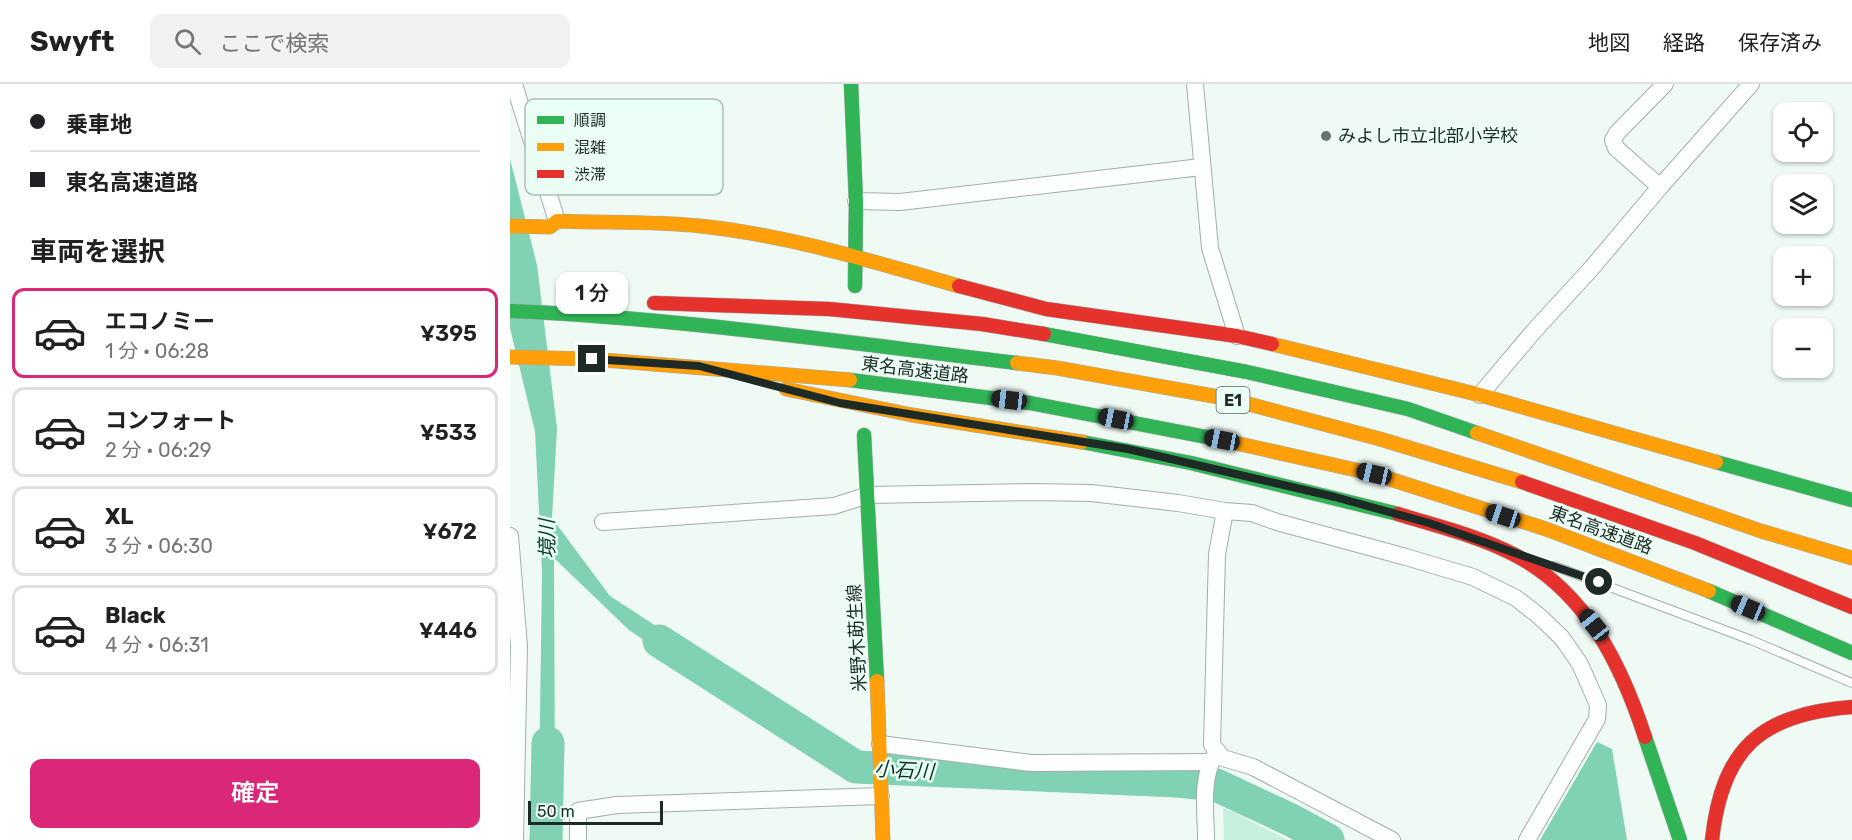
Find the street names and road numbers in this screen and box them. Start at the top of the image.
street label: 東名高速道路 [860,353,970,387]
road number: E1 [1216,387,1250,413]
street label: 東名高速道路 [1546,501,1656,559]
street label: 米野木莇生線 [843,583,871,693]

